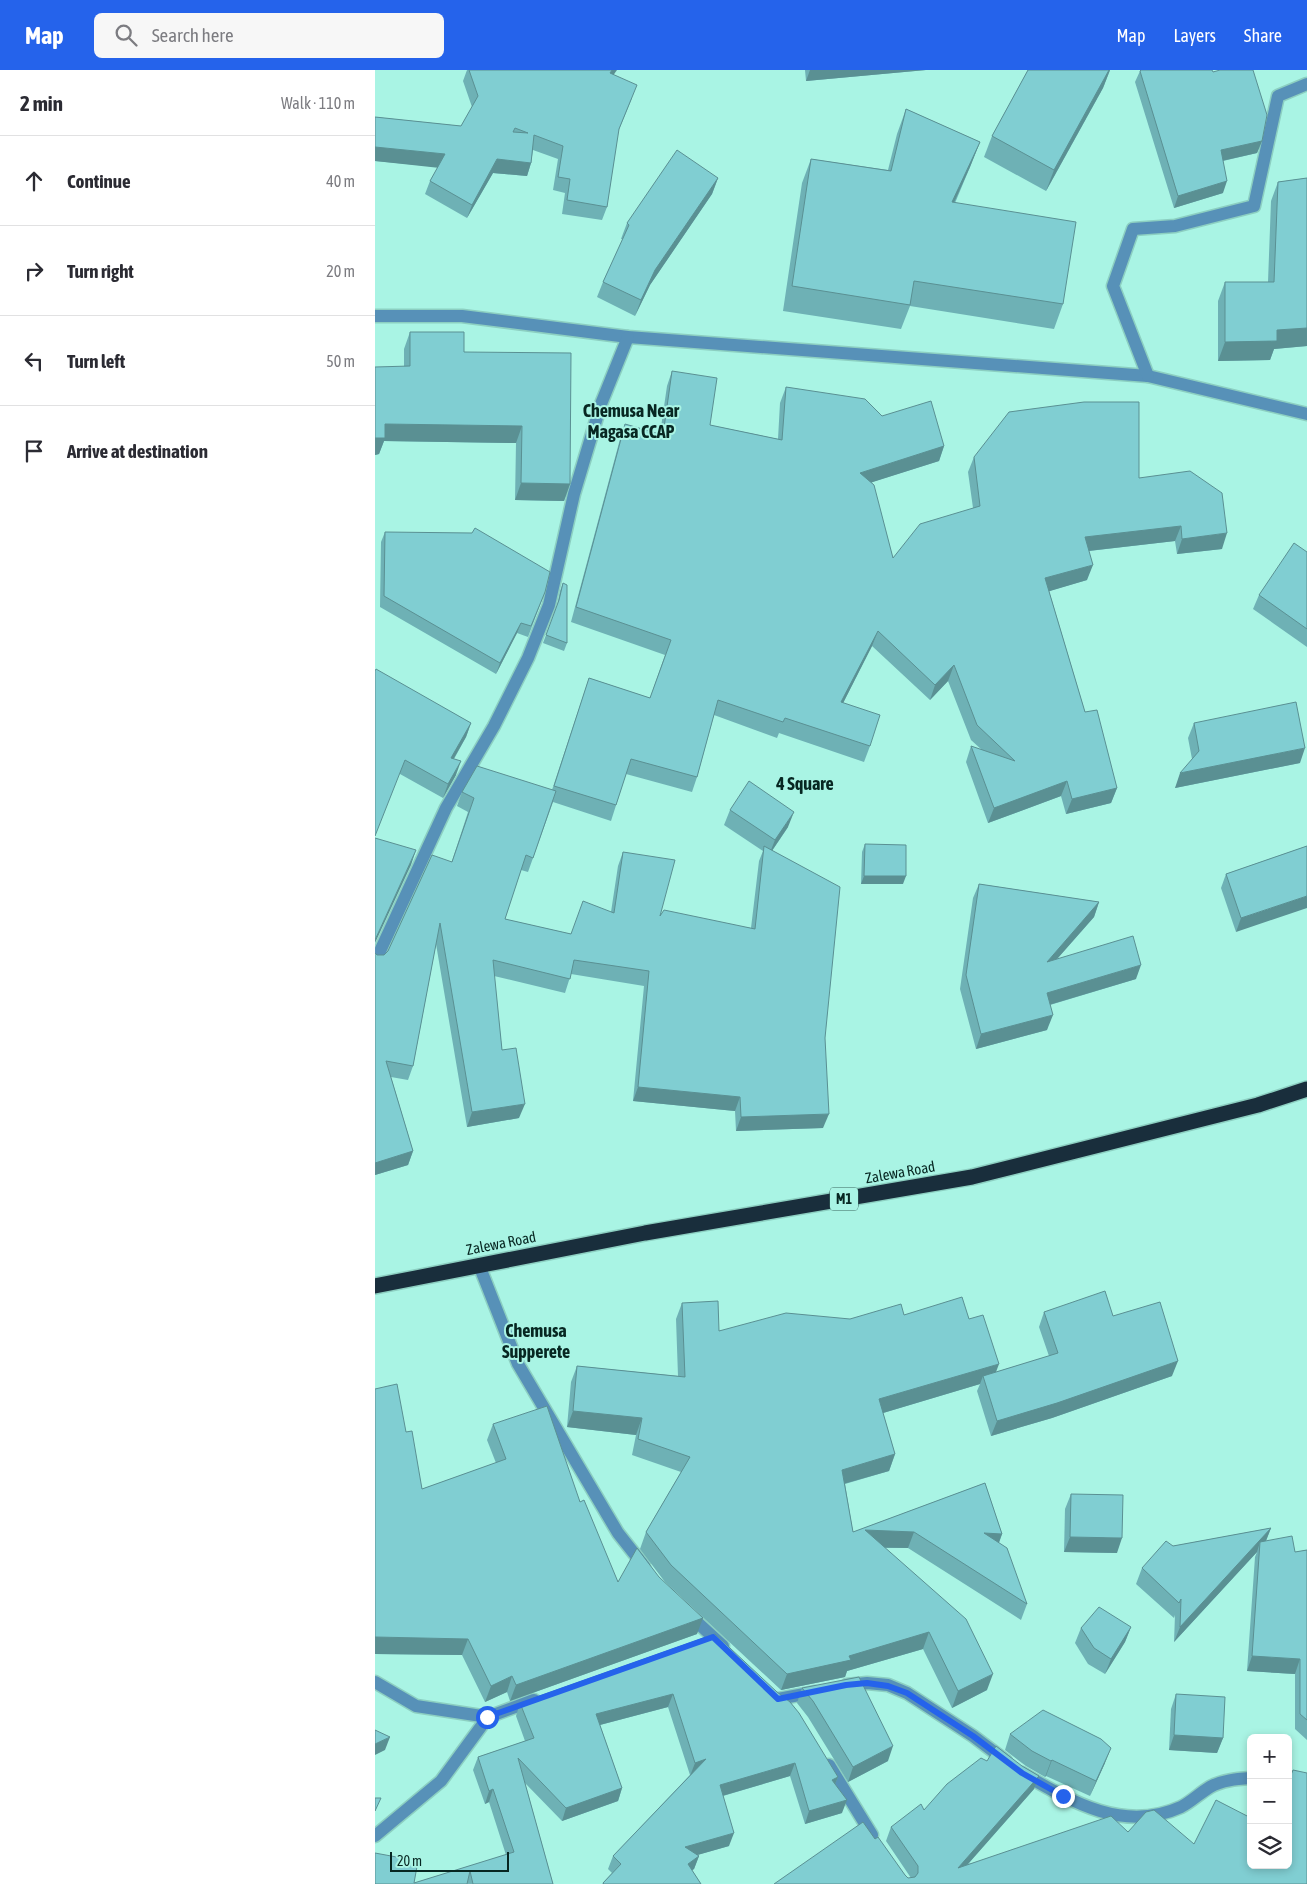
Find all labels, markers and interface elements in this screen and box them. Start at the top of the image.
search box [94,13,444,58]
icon: search [112,21,140,49]
text: Map [25,22,64,49]
text: Search here [152,24,234,46]
text: Map [1116,25,1145,46]
text: Layers [1173,25,1216,46]
text: Share [1244,25,1282,46]
text: 2 min [20,91,63,115]
text: Walk · 110 m [281,94,355,112]
icon: ahead [20,167,48,195]
text: Continue [67,170,131,192]
text: 40 m [326,172,355,190]
icon: right [20,257,48,285]
text: Turn right [67,260,134,282]
text: 20 m [326,262,355,280]
icon: left [20,347,48,375]
text: Turn left [67,350,125,372]
text: 50 m [326,352,355,370]
district label: Chemusa Near Magasa CCAP [583,400,680,442]
icon: arrive [20,437,48,465]
text: Arrive at destination [67,440,208,462]
district label: 4 Square [775,773,834,794]
street label: Zalewa Road [864,1157,936,1187]
road number: M1 [830,1188,858,1210]
street label: Zalewa Road [465,1228,537,1258]
district label: Chemusa Supperete [502,1320,570,1362]
route start [476,1706,499,1729]
map controls [1247,1734,1292,1869]
button: + [1247,1734,1292,1779]
button: − [1247,1779,1292,1824]
route end [1052,1785,1075,1808]
button: layers [1247,1824,1292,1869]
scale bar [390,1849,509,1872]
text: 20 m [397,1853,422,1869]

